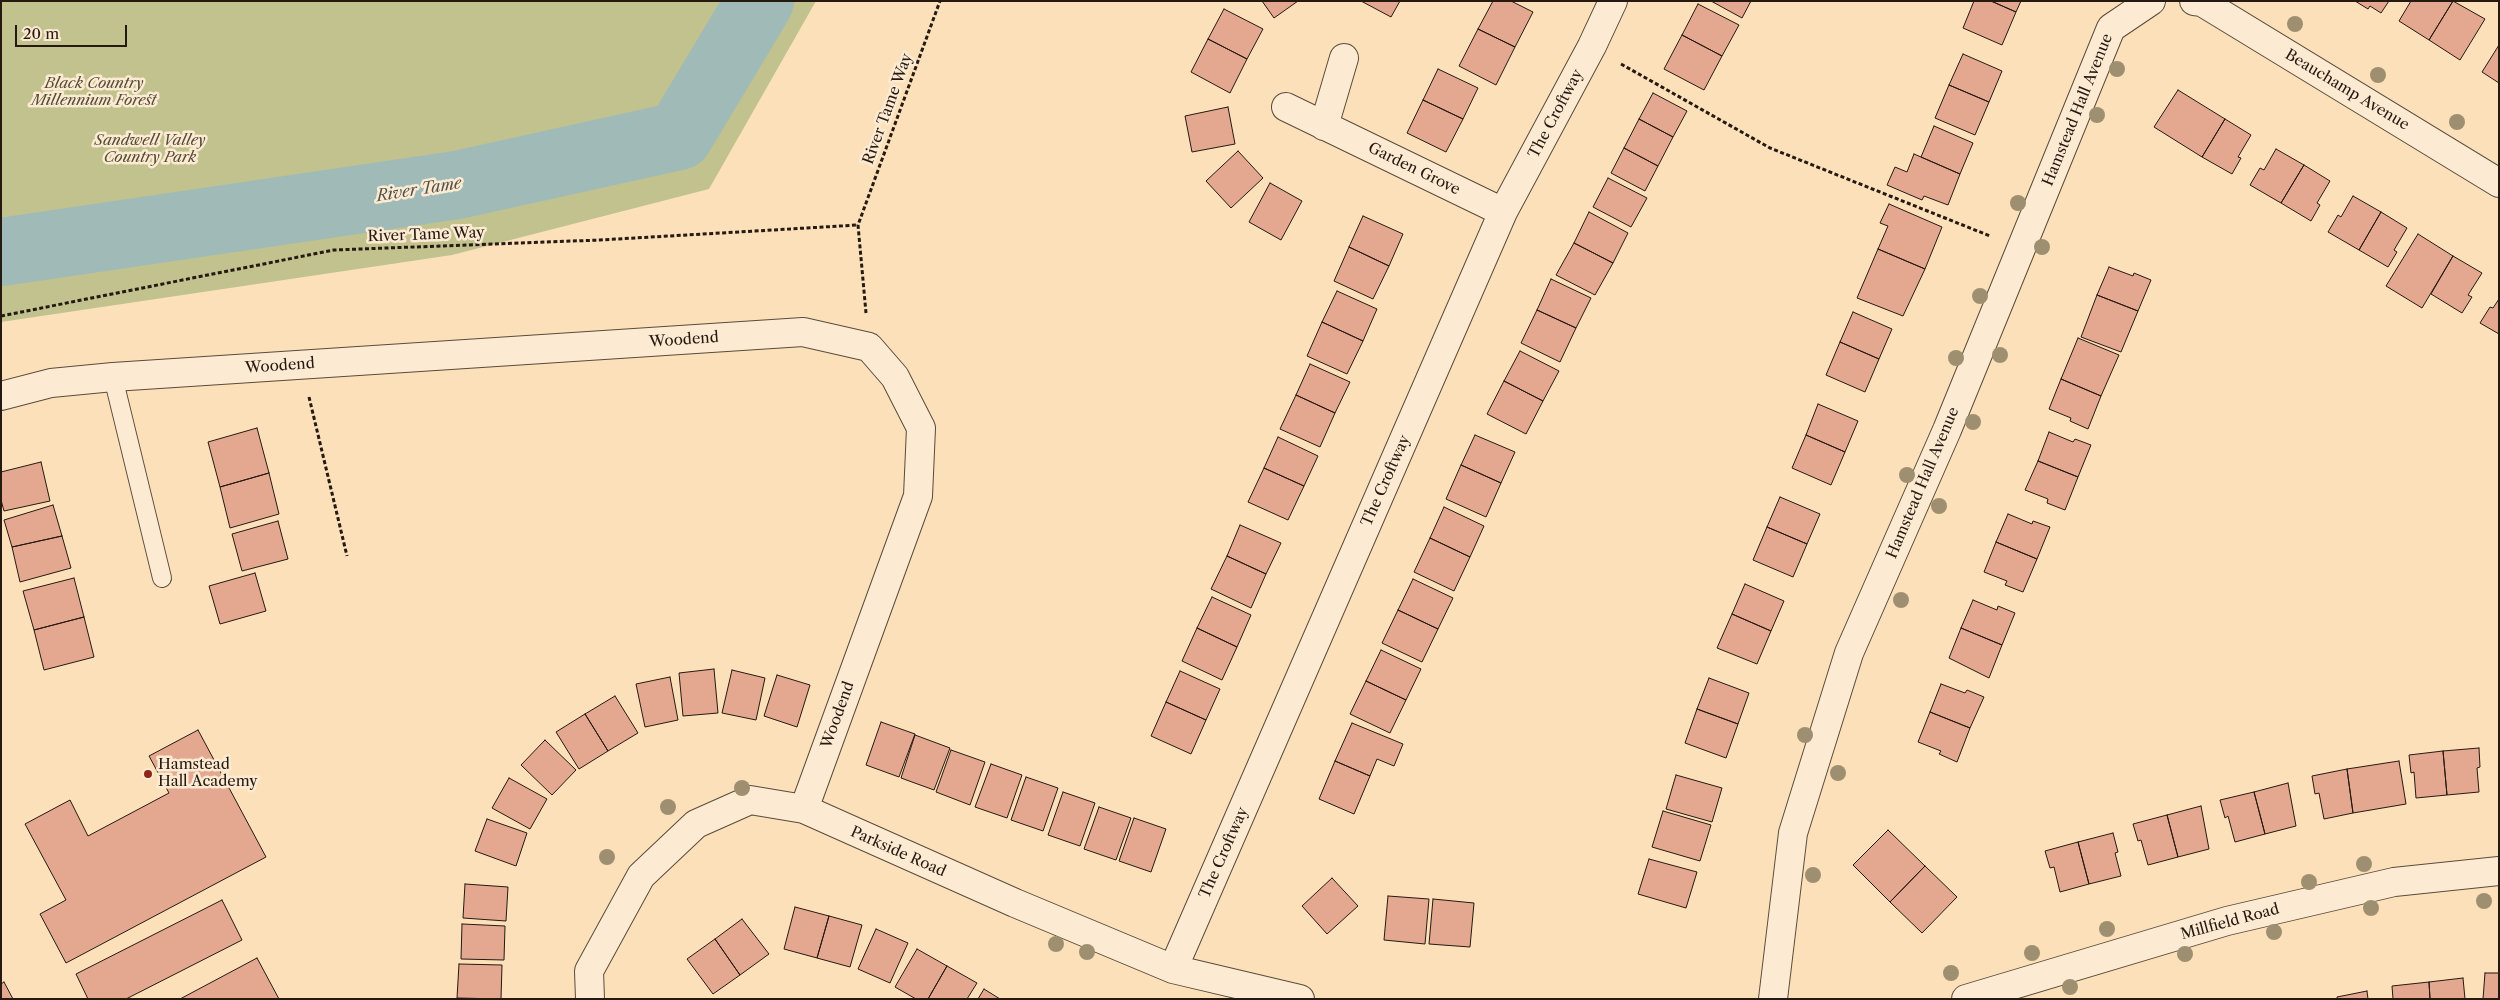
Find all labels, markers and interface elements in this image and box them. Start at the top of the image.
scale bar [18,15,130,47]
text: 20 m [23,24,59,43]
street label: Hamstead Hall Avenue [2039,31,2117,189]
street label: Beauchamp Avenue [2282,46,2412,134]
street label: River Tame Way [860,51,916,167]
street label: The Croftway [1525,66,1587,162]
park label: Black Country Millennium Forest [32,75,156,110]
park label: Sandwell Valley Country Park [95,132,205,167]
street label: Garden Grove [1365,139,1463,199]
water label: River Tame [375,174,463,206]
street label: River Tame Way [367,224,485,246]
street label: Woodend [649,329,719,351]
street label: Woodend [245,355,315,377]
street label: Hamstead Hall Avenue [1883,405,1963,561]
street label: The Croftway [1358,433,1414,529]
street label: Woodend [818,679,858,751]
place label: Hamstead Hall Academy [158,756,258,791]
marker: Hamstead Hall Academy [142,768,154,780]
street label: The Croftway [1196,805,1252,901]
street label: Parkside Road [848,823,948,881]
street label: Millfield Road [2179,900,2281,944]

